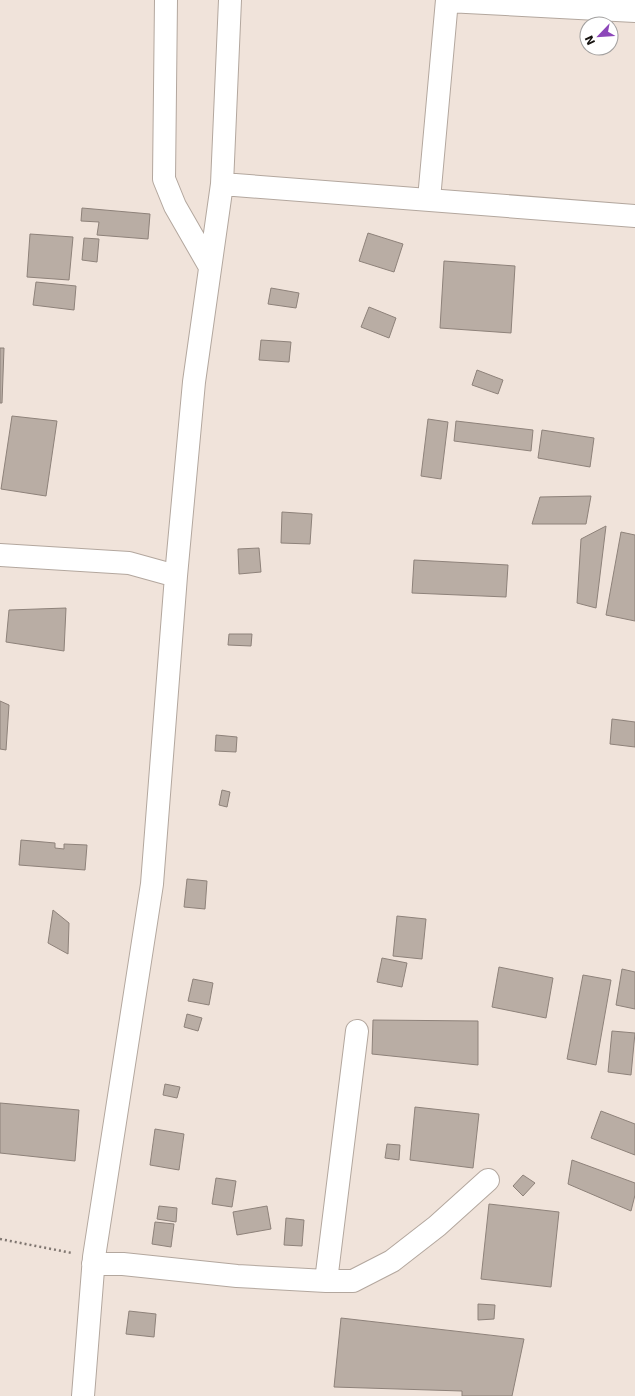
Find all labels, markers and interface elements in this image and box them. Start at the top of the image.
north arrow [579,16,619,56]
text: N [583,33,598,47]

